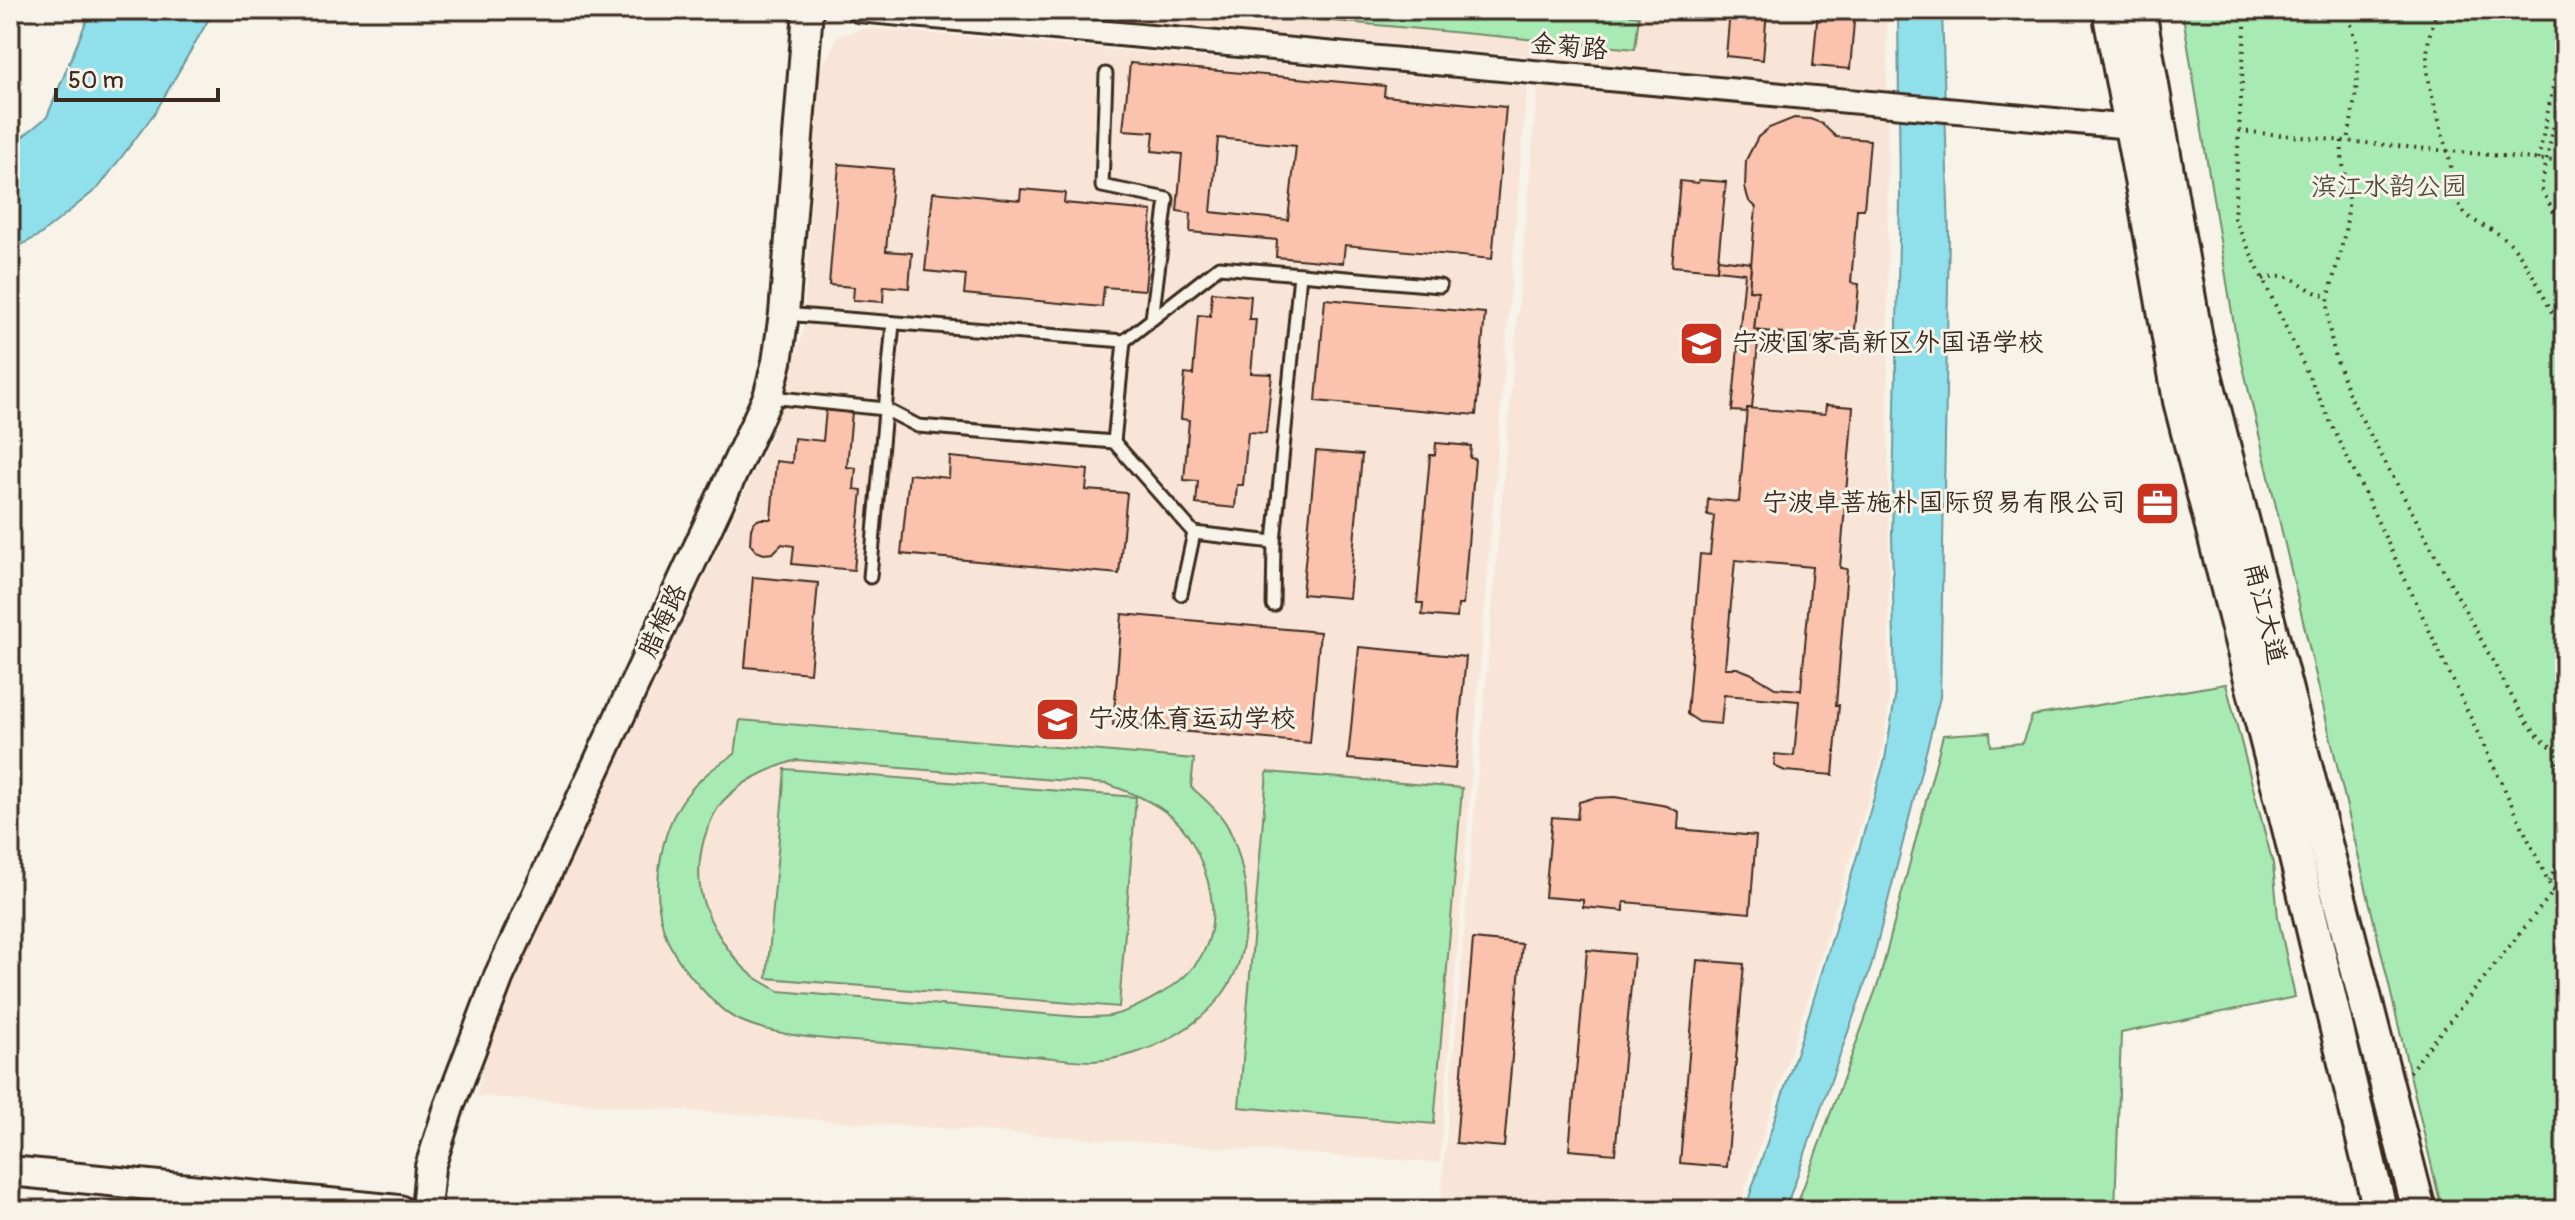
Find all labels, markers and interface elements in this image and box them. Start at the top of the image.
street label: 金菊路 [1529,28,1609,66]
scale bar [56,52,218,102]
text: 50 m [68,66,124,95]
park label: 滨江水韵公园 [2311,171,2467,203]
school or university icon: 宁波国家高新区外国语学校 [1677,319,1725,367]
place label: 宁波国家高新区外国语学校 [1732,327,2044,359]
office icon: 宁波卓菩施朴国际贸易有限公司 [2133,479,2181,527]
place label: 宁波卓菩施朴国际贸易有限公司 [1762,487,2126,519]
street label: 甬江大道 [2237,559,2293,667]
street label: 腊梅路 [632,579,694,663]
school or university icon: 宁波体育运动学校 [1033,695,1081,743]
place label: 宁波体育运动学校 [1088,703,1296,735]

